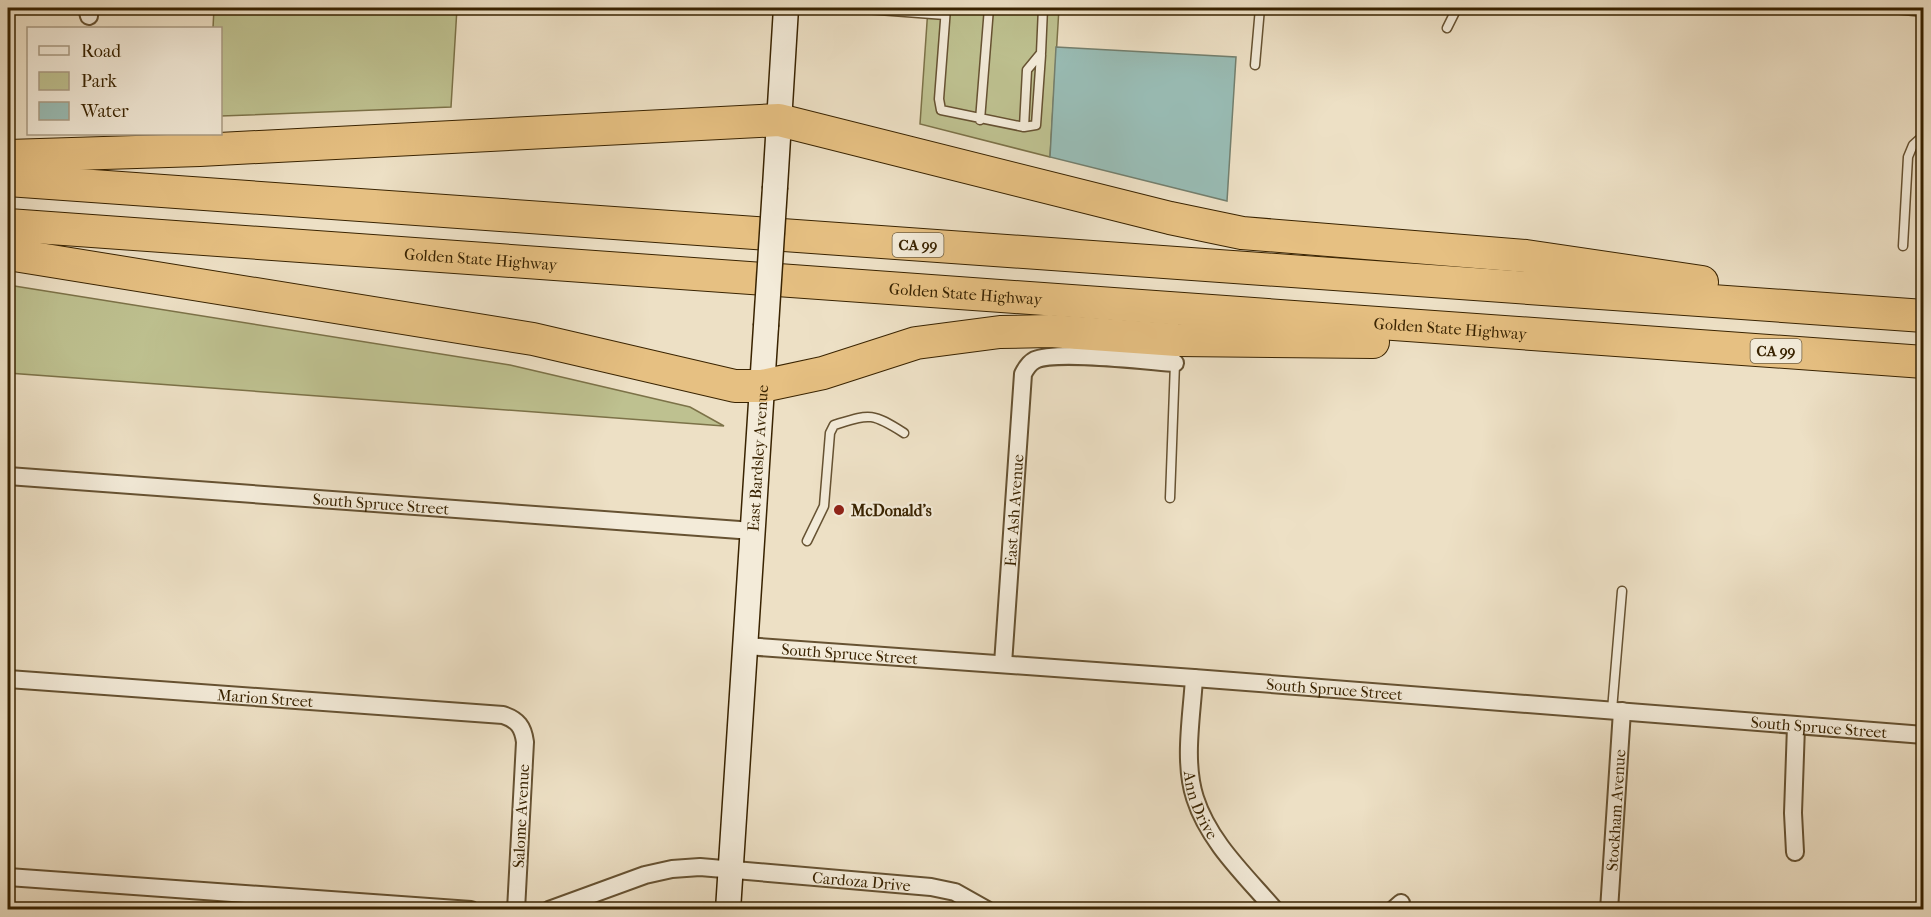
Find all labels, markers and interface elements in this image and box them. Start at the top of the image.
legend [27,27,222,135]
text: Road [81,41,121,62]
text: Park [81,71,118,92]
text: Water [80,101,129,122]
road number: CA 99 [892,233,944,257]
street label: Golden State Highway [404,244,558,274]
street label: Golden State Highway [888,279,1043,308]
street label: Golden State Highway [1373,313,1528,343]
road number: CA 99 [1750,339,1802,363]
street label: East Bardsley Avenue [743,384,772,532]
street label: East Ash Avenue [1000,453,1027,567]
street label: South Spruce Street [312,489,450,518]
place label: McDonald's [850,501,932,520]
marker: McDonald's [832,503,846,517]
street label: South Spruce Street [781,639,919,668]
street label: South Spruce Street [1266,674,1404,704]
street label: Marion Street [217,685,314,711]
street label: South Spruce Street [1750,712,1888,742]
street label: Stockham Avenue [1602,749,1629,872]
street label: Salome Avenue [509,763,533,869]
street label: Ann Drive [1180,769,1222,843]
street label: Cardoza Drive [812,867,912,895]

